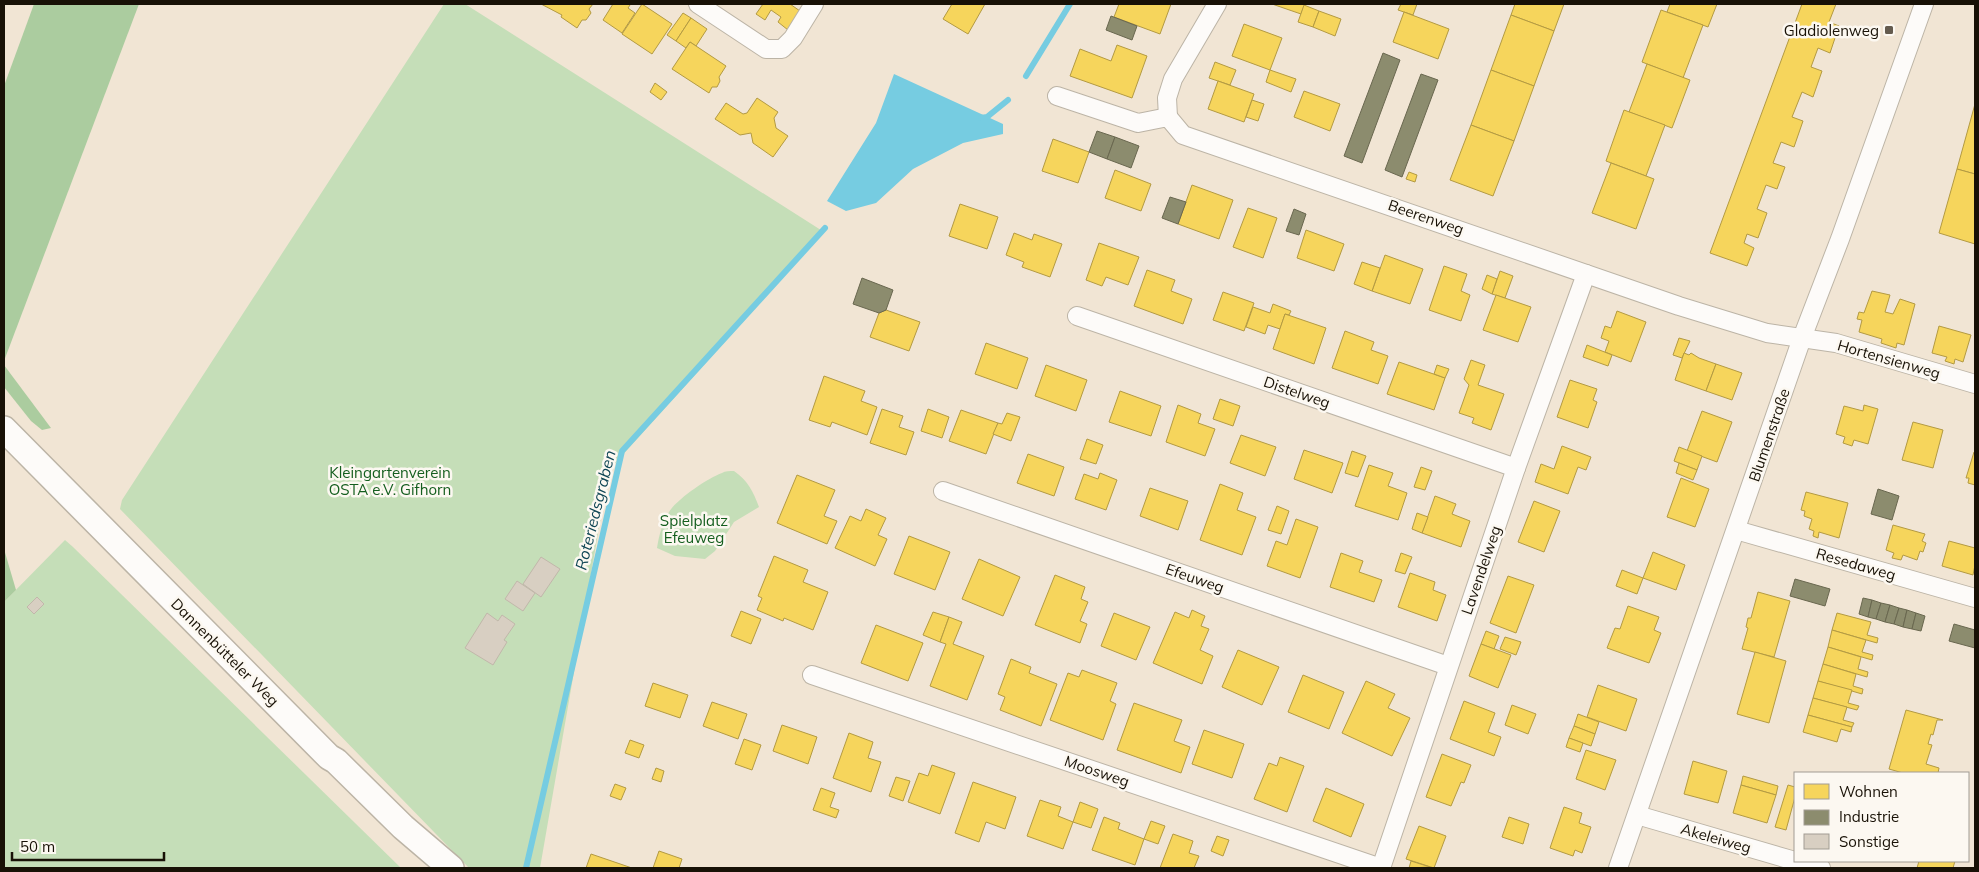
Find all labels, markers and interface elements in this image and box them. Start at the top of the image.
place label: Gladiolenweg [1784,21,1879,40]
marker: Gladiolenweg [1883,24,1895,36]
street label: Beerenweg [1386,195,1466,239]
street label: Hortensienweg [1835,335,1943,383]
street label: Distelweg [1261,372,1333,412]
street label: Blumenstraße [1744,386,1794,484]
water label: Roteriedsgraben [570,448,620,572]
park label: Kleingartenverein OSTA e.V. Gifhorn [329,463,451,499]
park label: Spielplatz Efeuweg [660,511,728,547]
street label: Lavendelweg [1457,523,1505,617]
street label: Resedaweg [1814,544,1898,584]
street label: Efeuweg [1163,559,1227,597]
street label: Dannenbütteler Weg [167,594,283,710]
street label: Moosweg [1062,751,1132,791]
legend [1794,772,1969,862]
text: Wohnen [1839,782,1898,801]
text: Industrie [1839,807,1899,826]
street label: Akeleiweg [1679,819,1753,857]
scale bar [12,830,165,862]
text: Sonstige [1839,832,1899,851]
text: 50 m [20,837,55,856]

